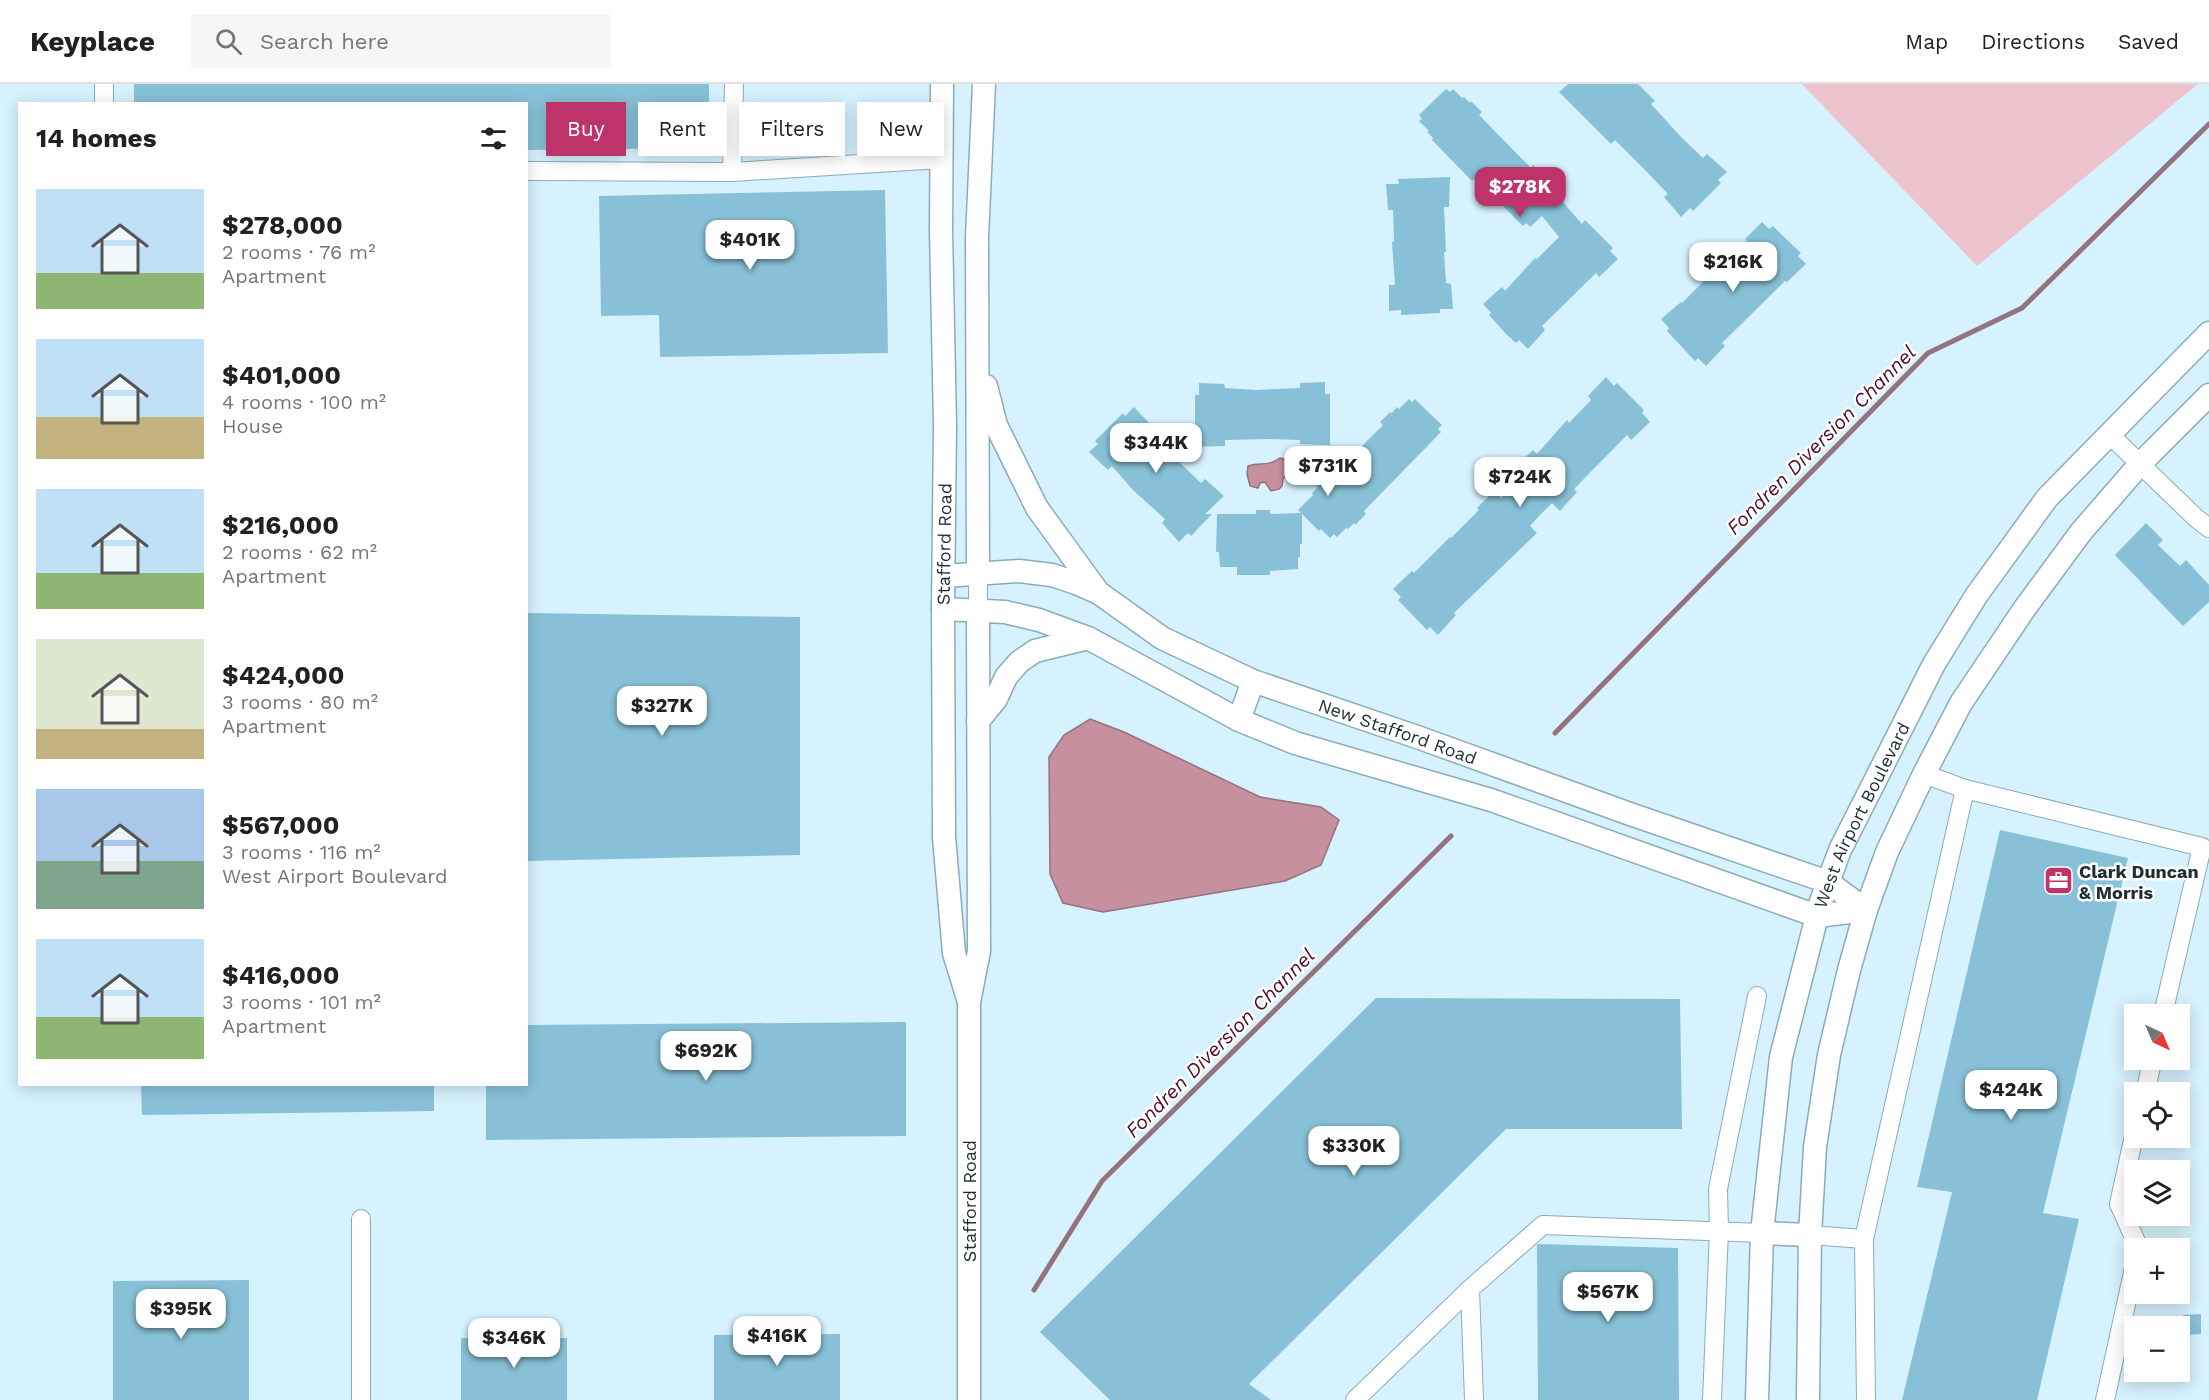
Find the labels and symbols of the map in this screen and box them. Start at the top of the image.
pin: $278K [1478,167,1562,218]
pin: $401K [708,220,792,271]
pin: $216K [1691,242,1775,293]
water label: Fondren Diversion Channel [1721,340,1921,540]
pin: $344K [1114,423,1198,474]
pin: $731K [1286,446,1370,497]
pin: $724K [1478,457,1562,508]
street label: Stafford Road [932,483,956,605]
pin: $327K [620,686,704,737]
street label: New Stafford Road [1316,694,1480,768]
street label: West Airport Boulevard [1809,718,1913,911]
place label: Clark Duncan & Morris [2079,861,2199,903]
office icon: Clark Duncan & Morris [2042,865,2074,897]
water label: Fondren Diversion Channel [1120,943,1320,1143]
north arrow [2124,1004,2190,1070]
pin: $692K [664,1031,748,1082]
pin: $424K [1969,1070,2053,1121]
pin: $330K [1312,1126,1396,1177]
street label: Stafford Road [959,1140,980,1262]
pin: $567K [1566,1272,1650,1323]
pin: $395K [139,1289,223,1340]
pin: $416K [735,1316,819,1367]
pin: $346K [472,1318,556,1369]

